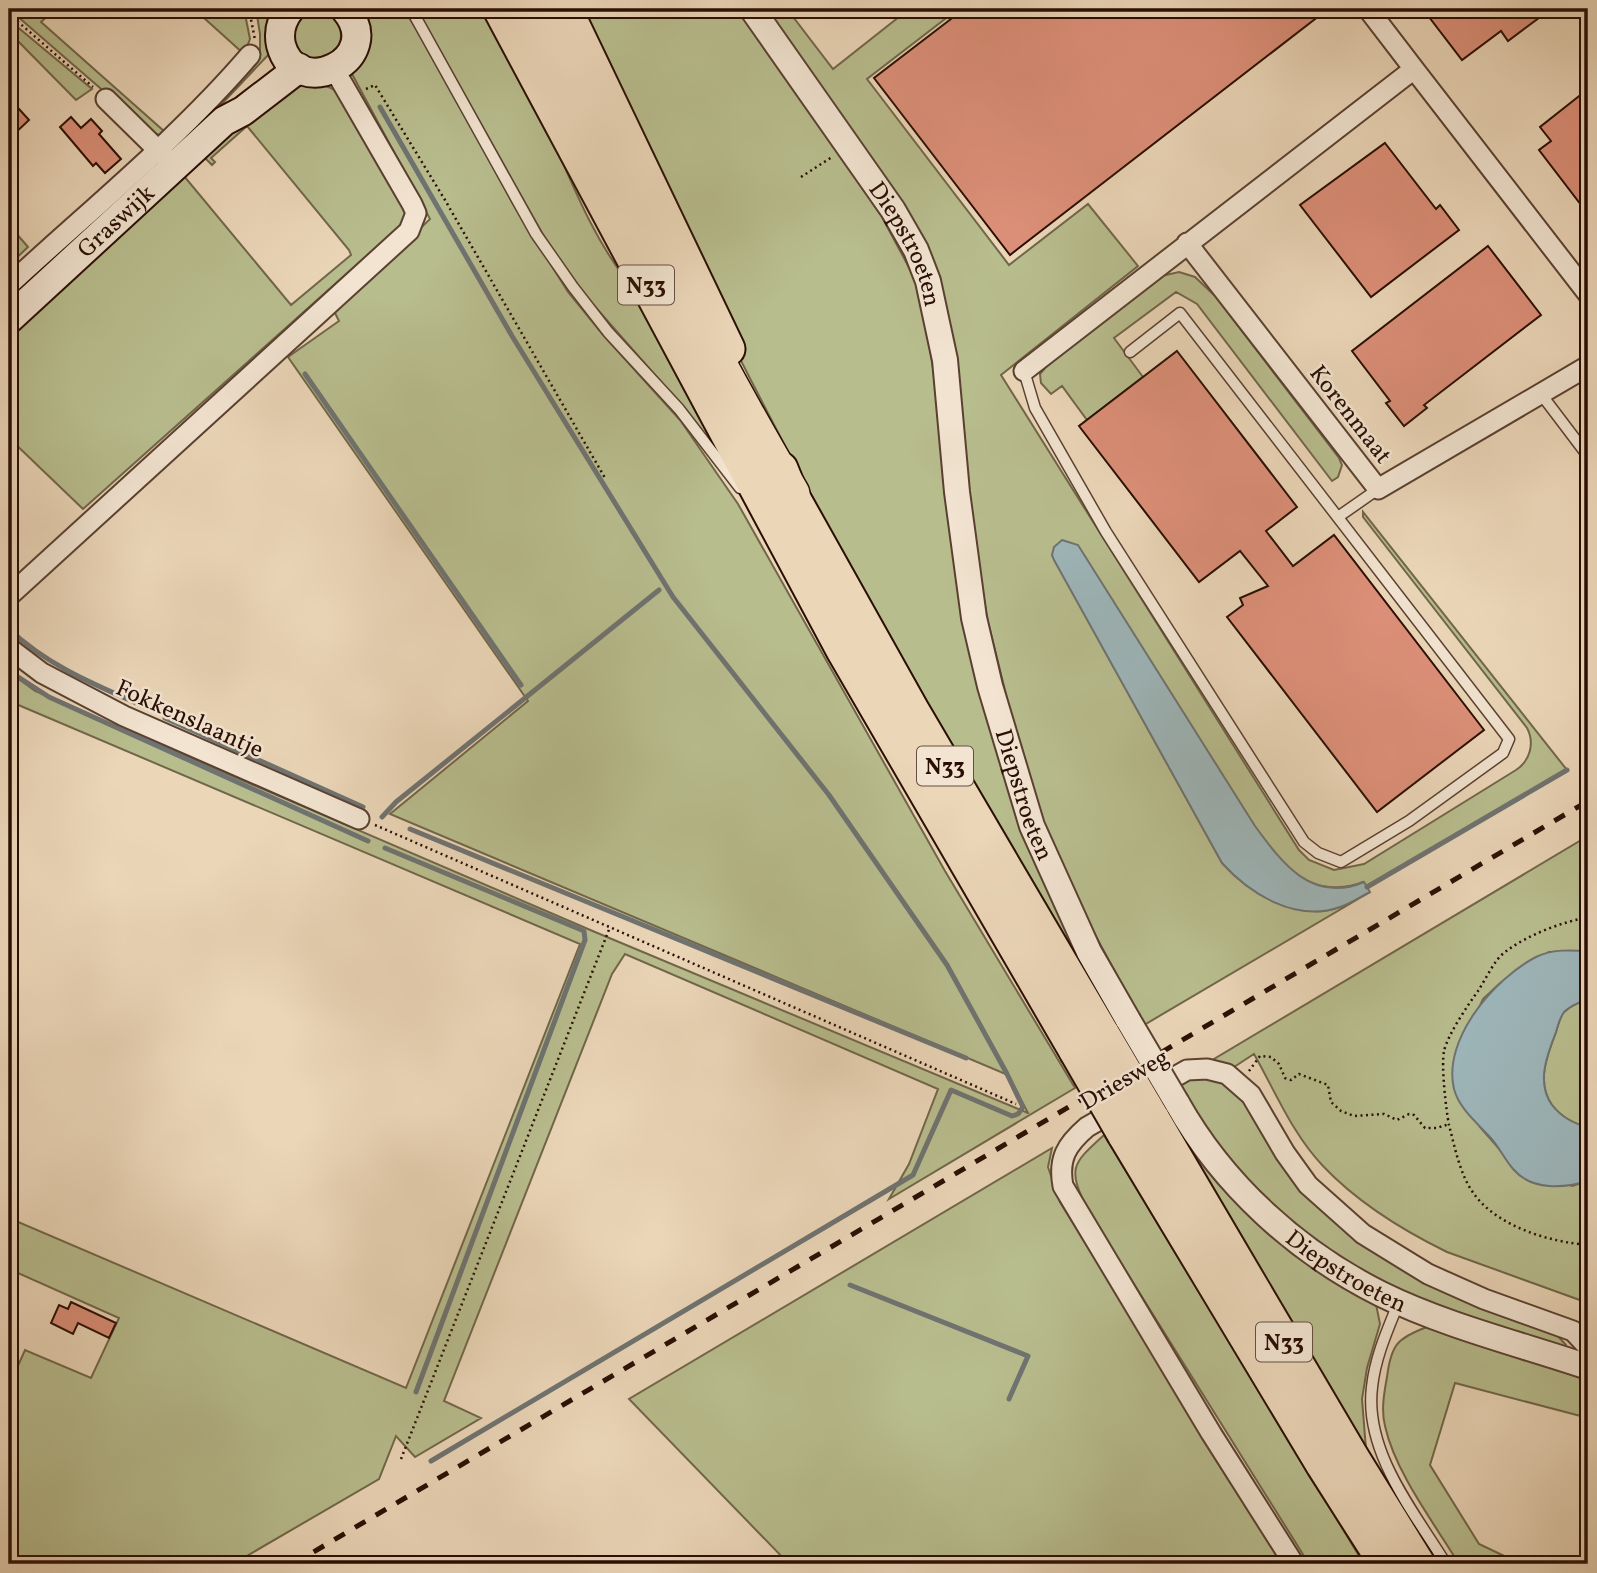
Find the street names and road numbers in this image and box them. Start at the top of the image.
street label: Diepstroeten [859,175,948,310]
street label: Graswijk [71,178,163,267]
road number: N33 [618,266,674,304]
street label: Korenmaat [1300,359,1399,472]
street label: Fokkenslaantje [110,672,269,768]
street label: Diepstroeten [985,725,1060,867]
road number: N33 [917,746,973,786]
street label: Driesweg [1074,1042,1176,1120]
street label: Diepstroeten [1277,1223,1412,1323]
road number: N33 [1256,1322,1312,1362]

